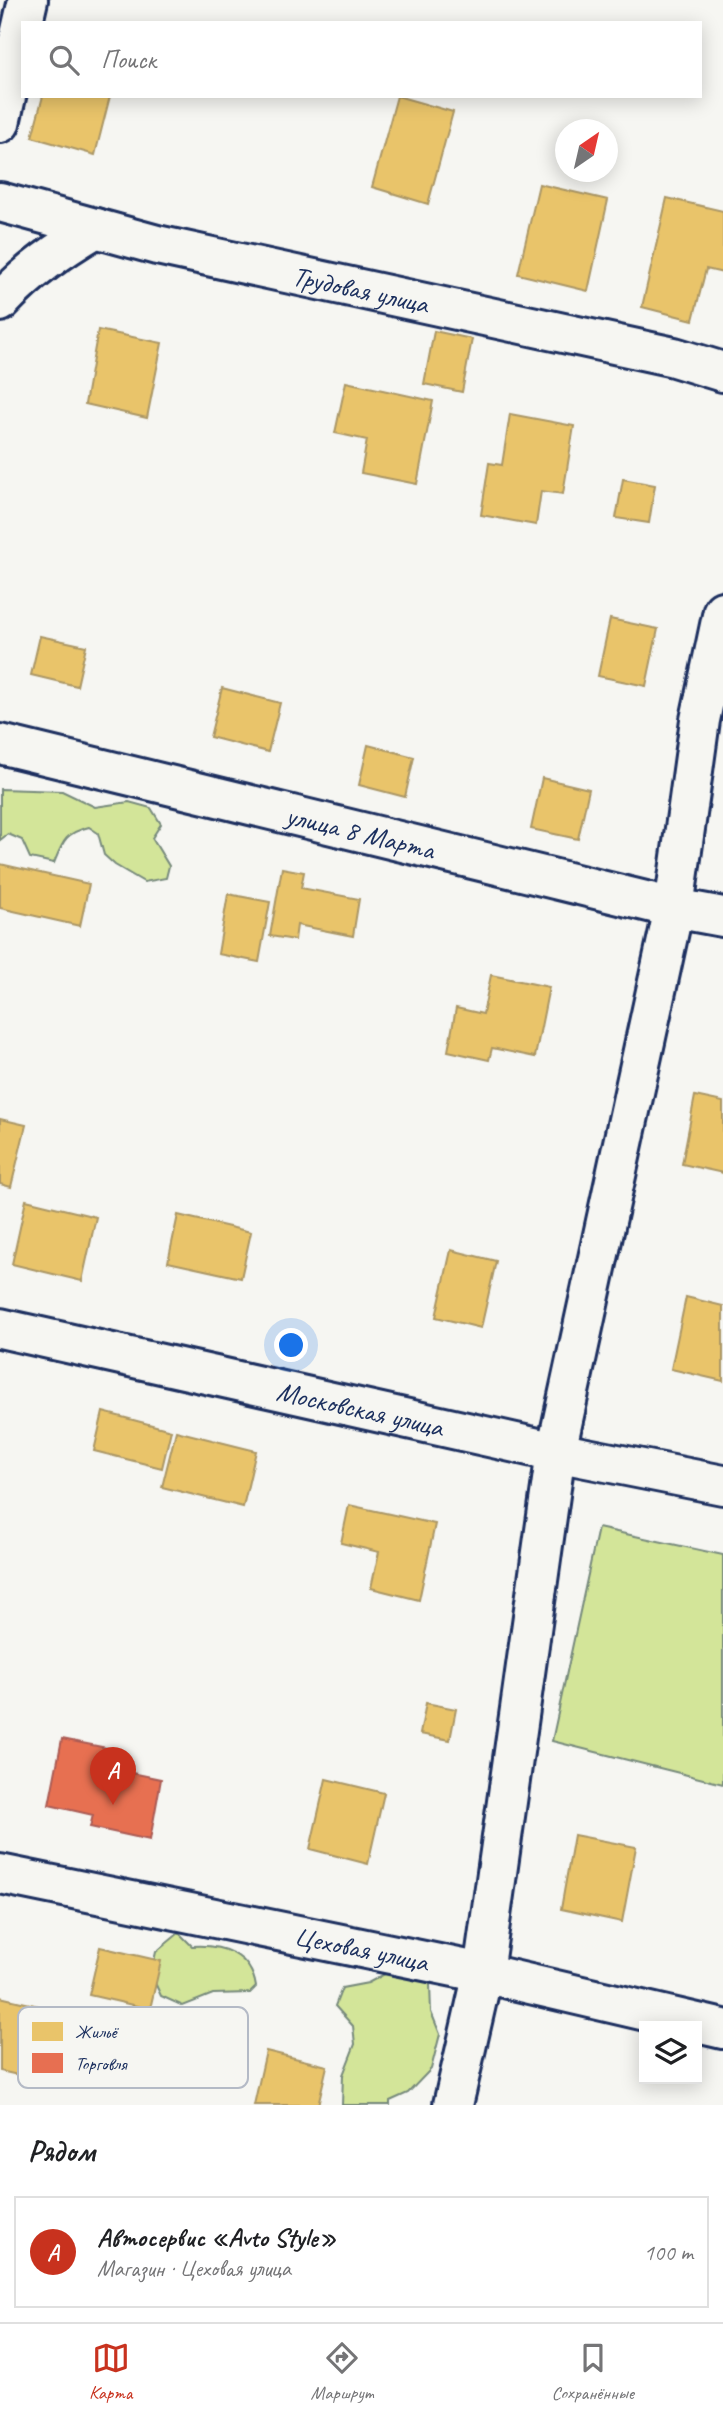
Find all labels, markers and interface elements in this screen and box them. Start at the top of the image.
search box [21,21,702,98]
icon: search [45,41,83,79]
text: Поиск [101,43,156,76]
north arrow [555,119,618,182]
street label: Трудовая улица [289,258,433,322]
street label: улица 8 Марта [281,797,440,868]
your location [274,1328,308,1362]
street label: Московская улица [273,1373,448,1445]
pin: A [90,1747,136,1805]
street label: Цеховая улица [291,1918,433,1980]
legend [18,2007,248,2088]
text: Жильё [75,2020,119,2044]
map controls [639,2021,702,2084]
button: layers [639,2021,702,2084]
text: Торговля [75,2052,128,2076]
text: Рядом [28,2132,95,2170]
text: Автосервис «Avto Style» [97,2221,336,2254]
text: A [47,2238,59,2267]
text: 100 m [644,2238,693,2267]
text: Магазин · Цеховая улица [97,2254,291,2283]
tab: Карта [89,2339,132,2405]
tab: Маршрут [311,2339,373,2405]
tab: Сохранённые [551,2339,634,2405]

